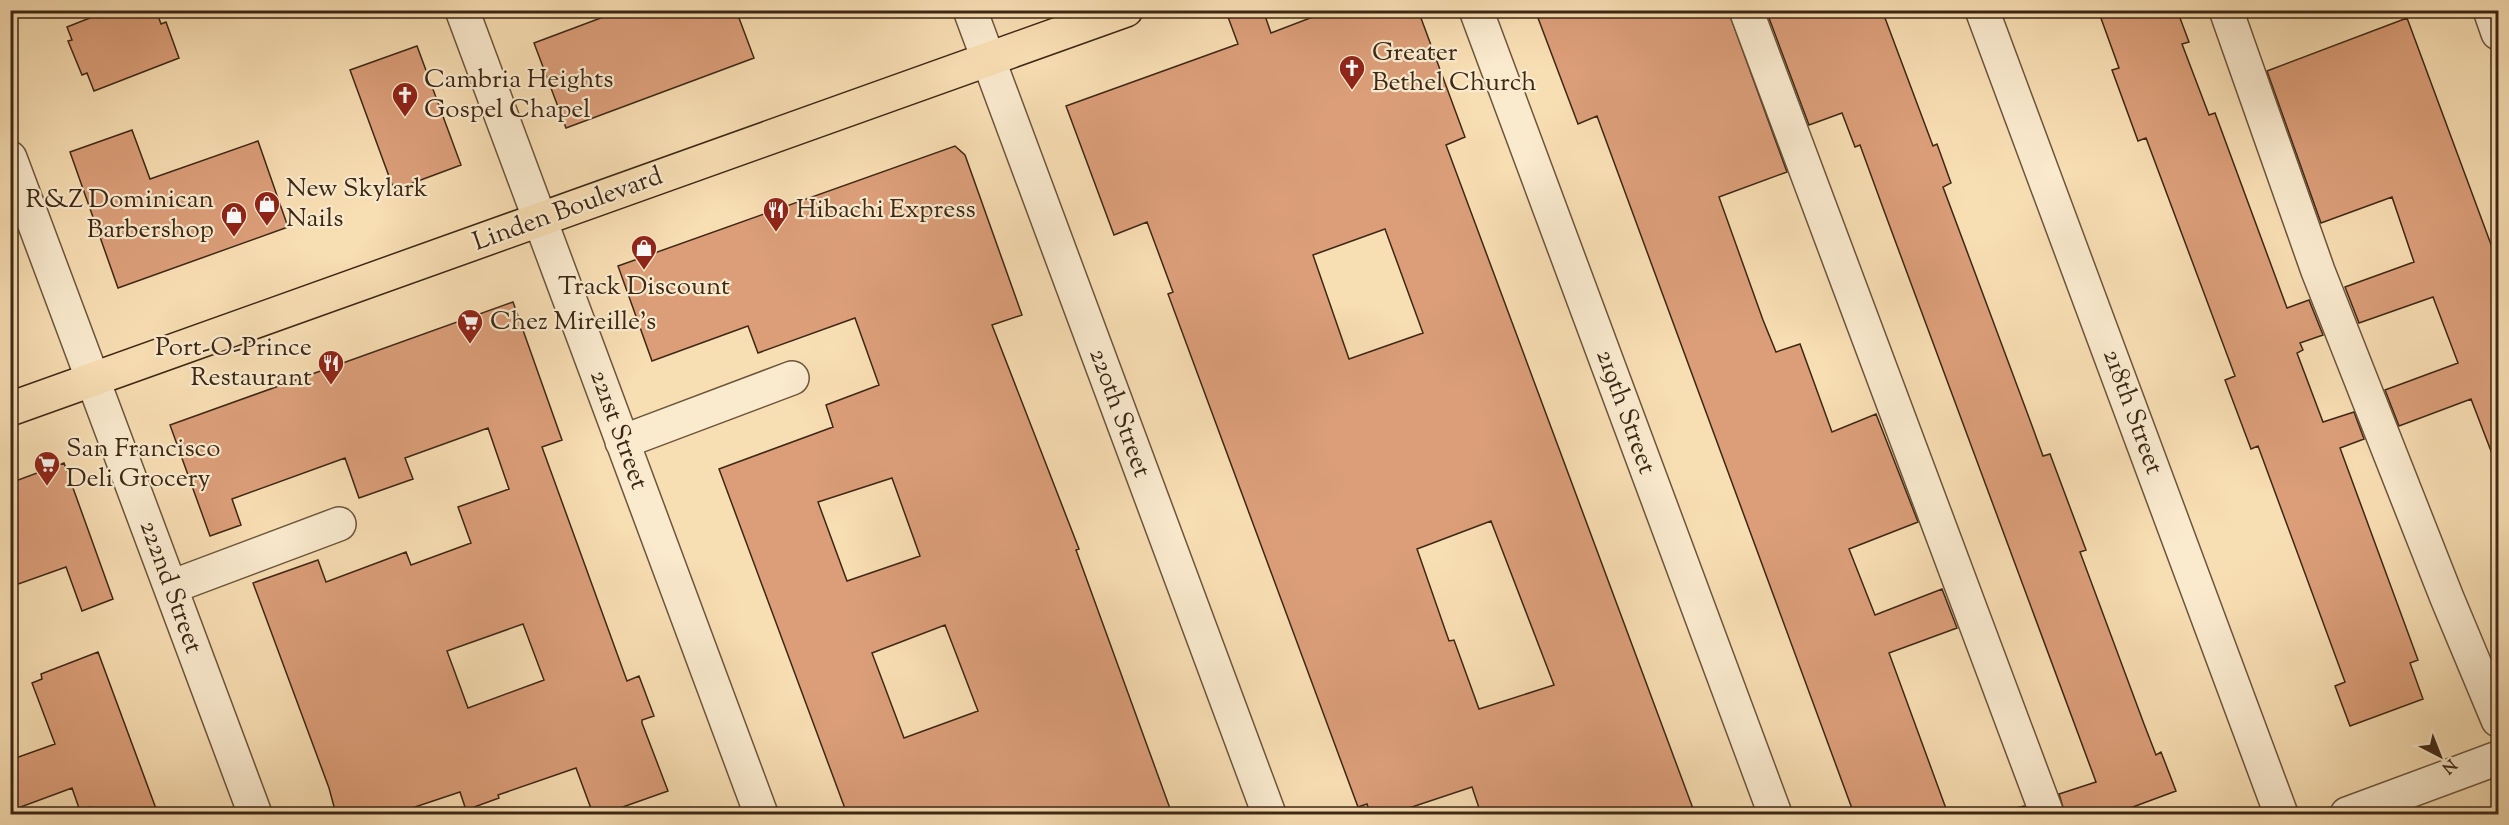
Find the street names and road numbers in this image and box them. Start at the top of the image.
street label: Linden Boulevard [468,158,668,262]
street label: 220th Street [1079,343,1159,483]
street label: 218th Street [2092,344,2172,480]
street label: 219th Street [1585,345,1665,480]
street label: 221st Street [579,365,657,495]
street label: 222nd Street [129,515,211,659]

